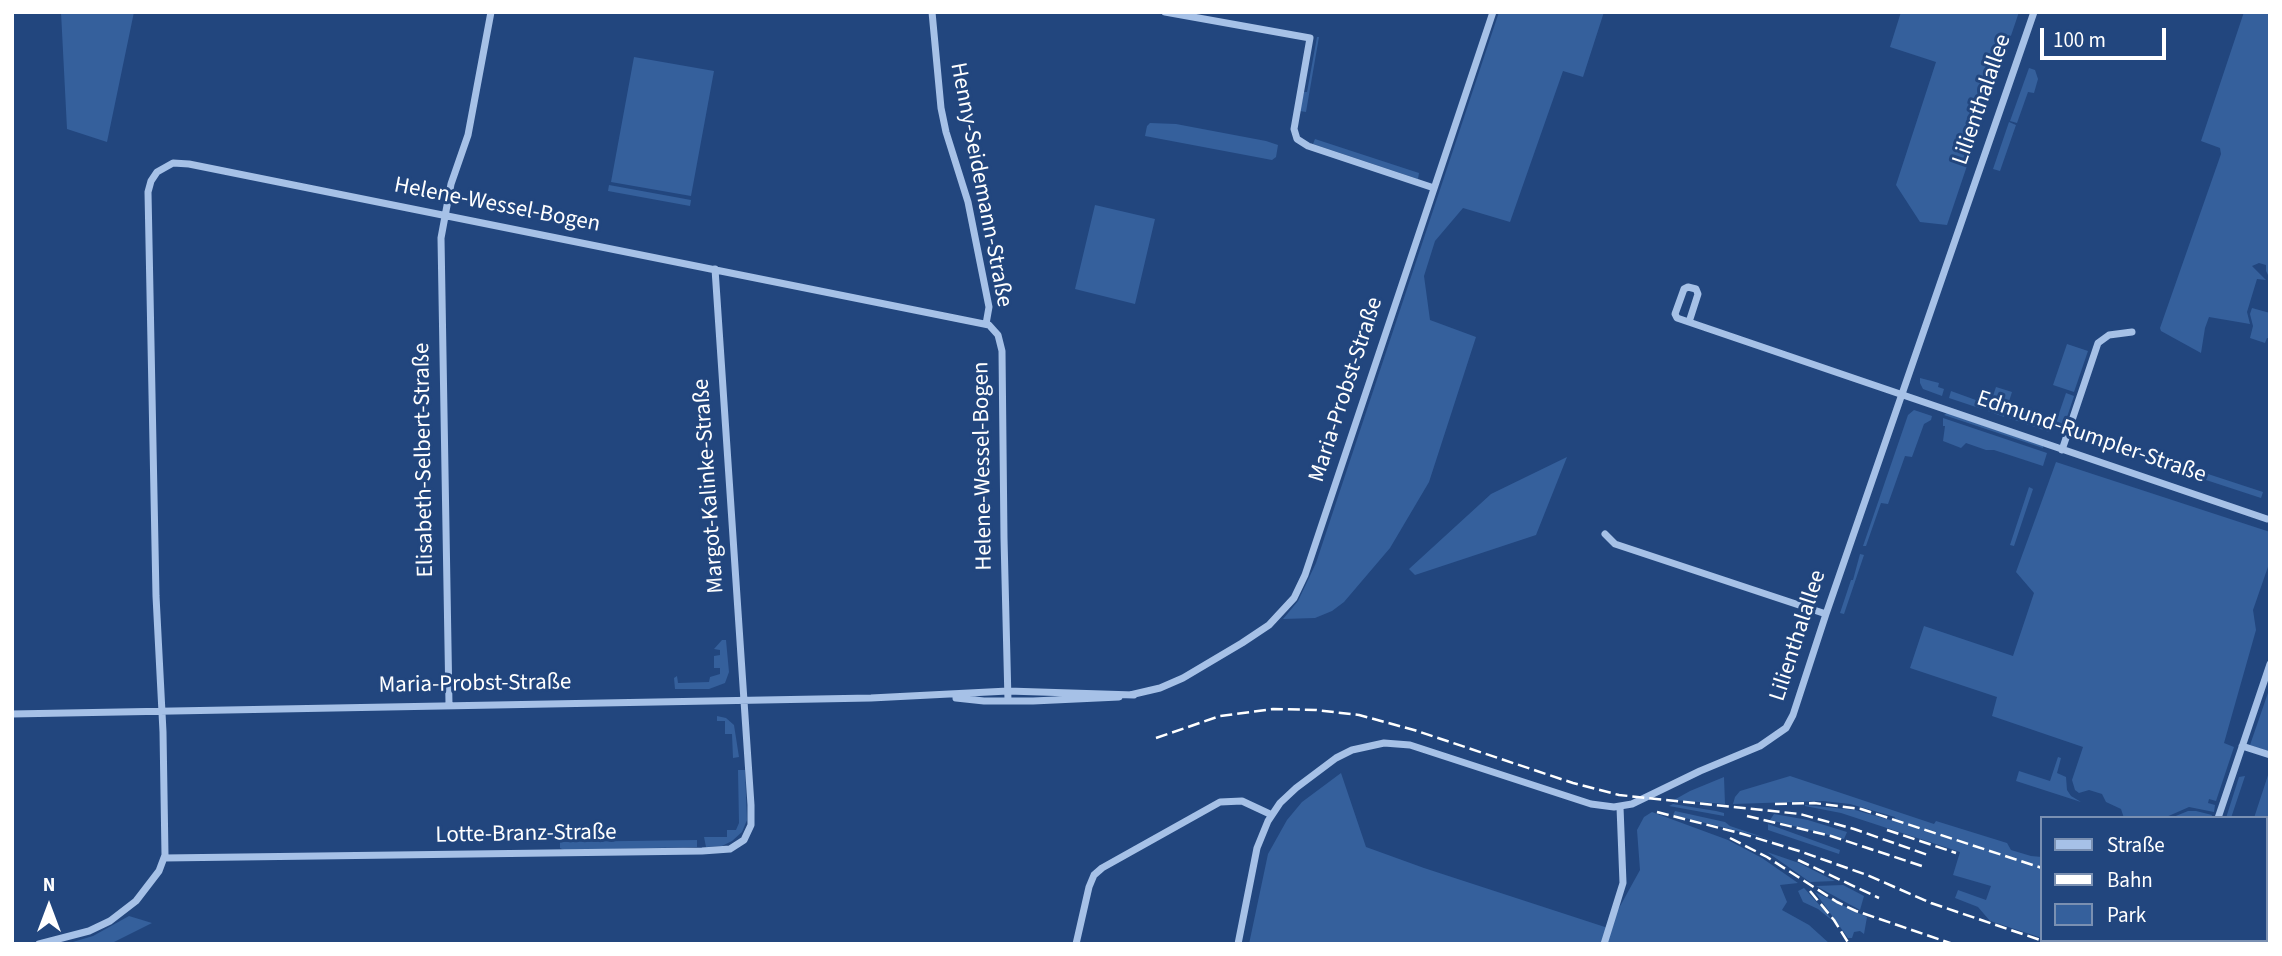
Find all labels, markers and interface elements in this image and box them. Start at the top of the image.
scale bar [2044,14,2170,58]
text: 100 m [2053,25,2106,55]
street label: Lilienthalallee [1948,31,2018,169]
street label: Henny-Seidemann-Straße [943,60,1017,310]
street label: Helene-Wessel-Bogen [392,172,602,240]
street label: Maria-Probst-Straße [1304,294,1390,486]
street label: Elisabeth-Selbert-Straße [409,342,441,578]
street label: Helene-Wessel-Bogen [968,361,1000,571]
street label: Margot-Kalinke-Straße [689,378,731,594]
street label: Edmund-Rumpler-Straße [1973,386,2209,490]
street label: Lilienthalallee [1765,567,1833,705]
street label: Maria-Probst-Straße [378,670,572,700]
legend [2040,816,2268,942]
street label: Lotte-Branz-Straße [435,820,617,850]
text: Straße [2107,830,2165,860]
text: Bahn [2107,865,2153,895]
north arrow [14,872,84,942]
text: N [43,872,55,899]
text: Park [2107,900,2146,930]

